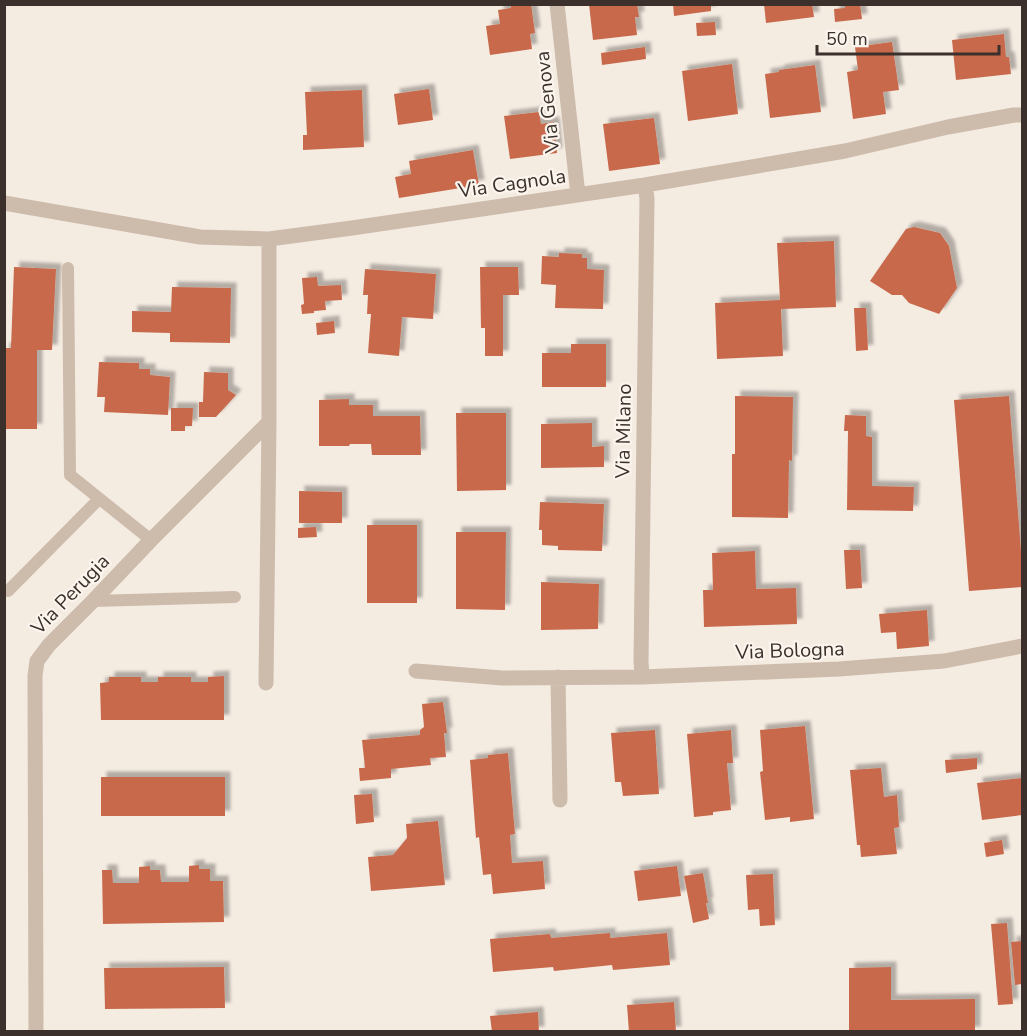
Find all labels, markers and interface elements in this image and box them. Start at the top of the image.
scale bar [817,18,998,56]
text: 50 m [826,27,868,51]
street label: Via Genova [529,50,566,155]
street label: Via Cagnola [455,163,568,205]
street label: Via Milano [609,383,638,480]
street label: Via Perugia [24,548,116,641]
street label: Via Bologna [734,635,845,666]

